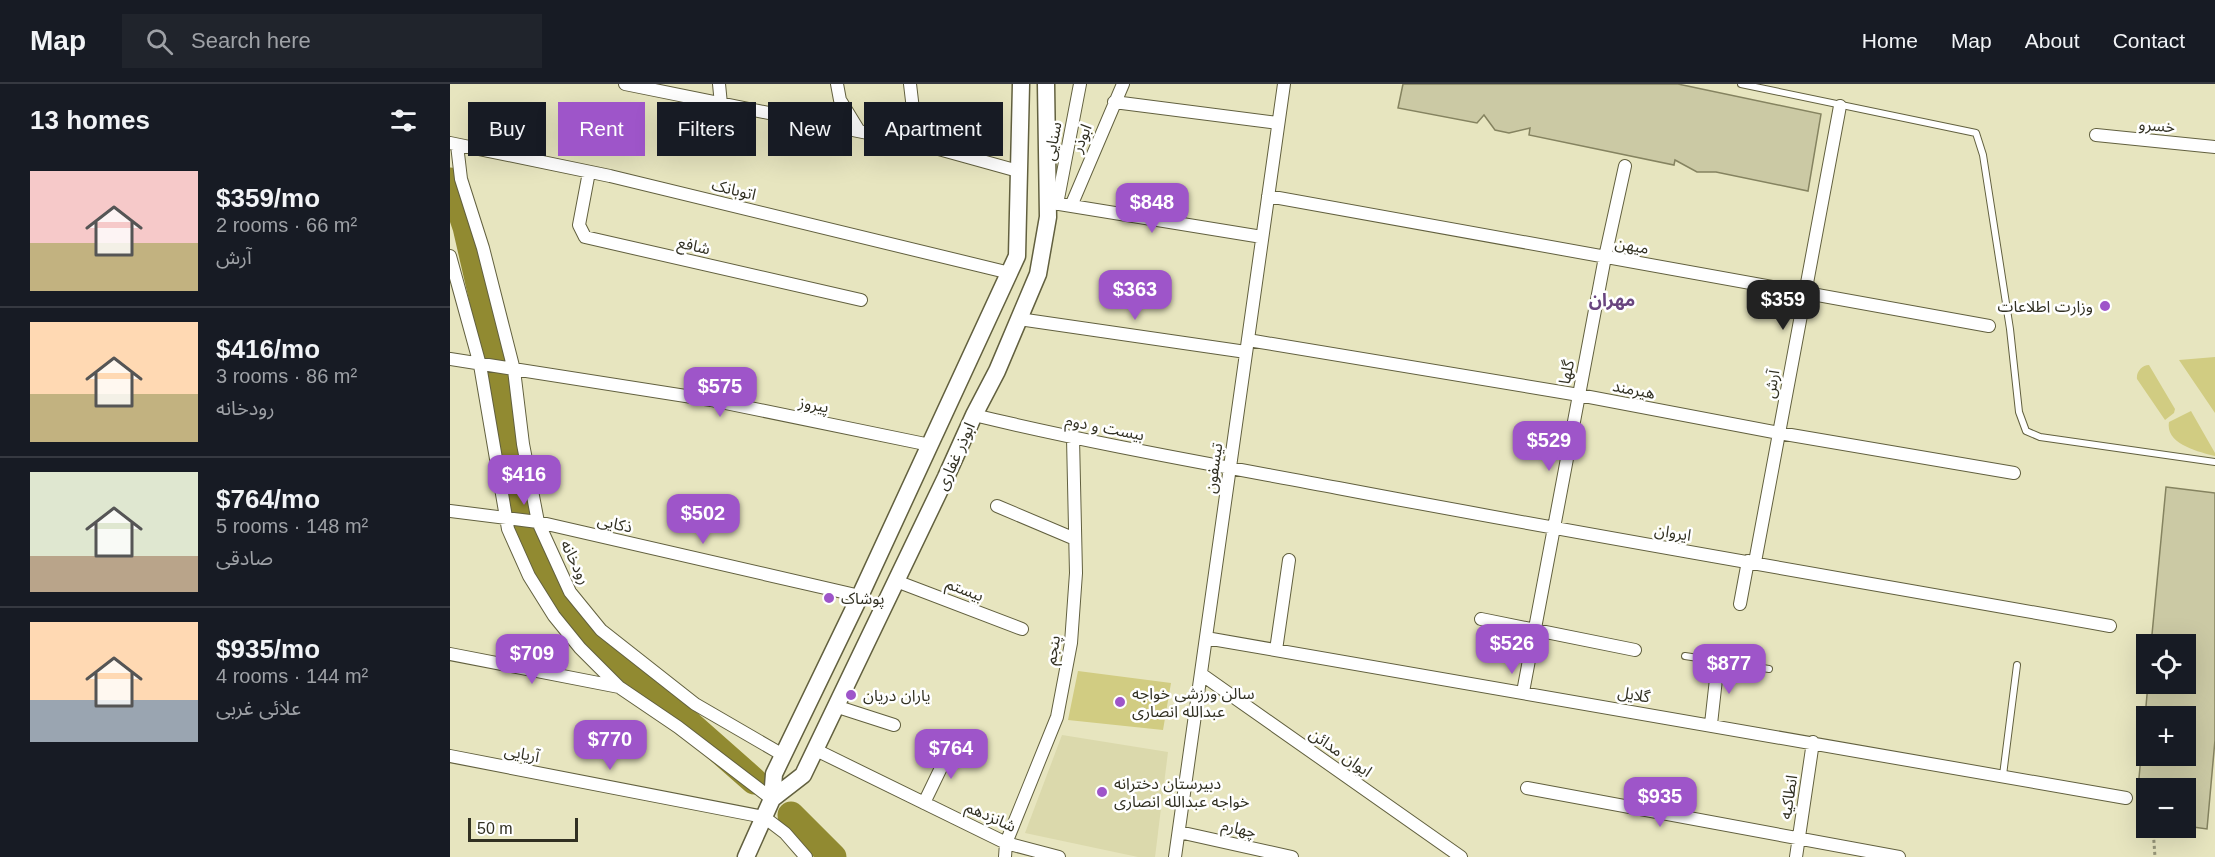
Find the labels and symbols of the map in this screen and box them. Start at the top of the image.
street label: خسرو [2138,115,2176,137]
street label: سنایی [1040,120,1066,162]
street label: ابوذر [1068,121,1096,156]
street label: اتوبانک [710,176,758,204]
pin: $848 [1116,183,1188,234]
street label: شافع [675,234,712,261]
street label: میهن [1613,234,1650,258]
pin: $363 [1099,270,1171,321]
pin: $359 [1747,280,1819,331]
district label: مهران [1589,290,1635,311]
place label: وزارت اطلاعات [1998,298,2093,316]
marker: وزارت اطلاعات [2098,299,2112,313]
street label: گلها [1556,358,1578,386]
pin: $575 [684,367,756,418]
street label: آرش [1761,367,1784,400]
street label: هیرمند [1611,377,1657,403]
street label: پیروز [796,393,830,418]
street label: بیست و دوم [1063,412,1146,447]
street label: ابوذر غفاری [933,420,979,493]
pin: $529 [1513,421,1585,472]
street label: تیسفون [1202,441,1226,495]
pin: $416 [488,455,560,506]
pin: $502 [667,494,739,545]
street label: ذکایی [595,511,634,537]
street label: ایروان [1653,521,1692,545]
street label: رودخانه [557,537,593,587]
street label: بیستم [942,575,986,608]
place label: پوشاک [841,590,885,609]
marker: پوشاک [822,591,836,605]
pin: $526 [1476,624,1548,675]
pin: $709 [496,634,568,685]
street label: پنجم [1042,634,1067,667]
pin: $877 [1693,644,1765,695]
street label: گلایل [1616,683,1652,707]
place label: سالن ورزشی خواجه عبدالله انصاری [1132,685,1255,721]
place label: یاران دریان [863,687,931,705]
marker: یاران دریان [844,688,858,702]
marker: سالن ورزشی خواجه عبدالله انصاری [1113,695,1127,709]
pin: $770 [574,720,646,771]
street label: ایوان مدائن [1306,725,1375,781]
pin: $764 [915,729,987,780]
street label: آریایی [503,742,542,766]
street label: انطاکیه [1777,774,1800,820]
place label: دبیرستان دخترانه خواجه عبدالله انصاری [1114,775,1249,811]
pin: $935 [1624,777,1696,828]
marker: دبیرستان دخترانه خواجه عبدالله انصاری [1095,785,1109,799]
street label: شانزدهم [961,798,1019,839]
scale bar [468,815,578,842]
street label: چهارم [1219,816,1258,845]

